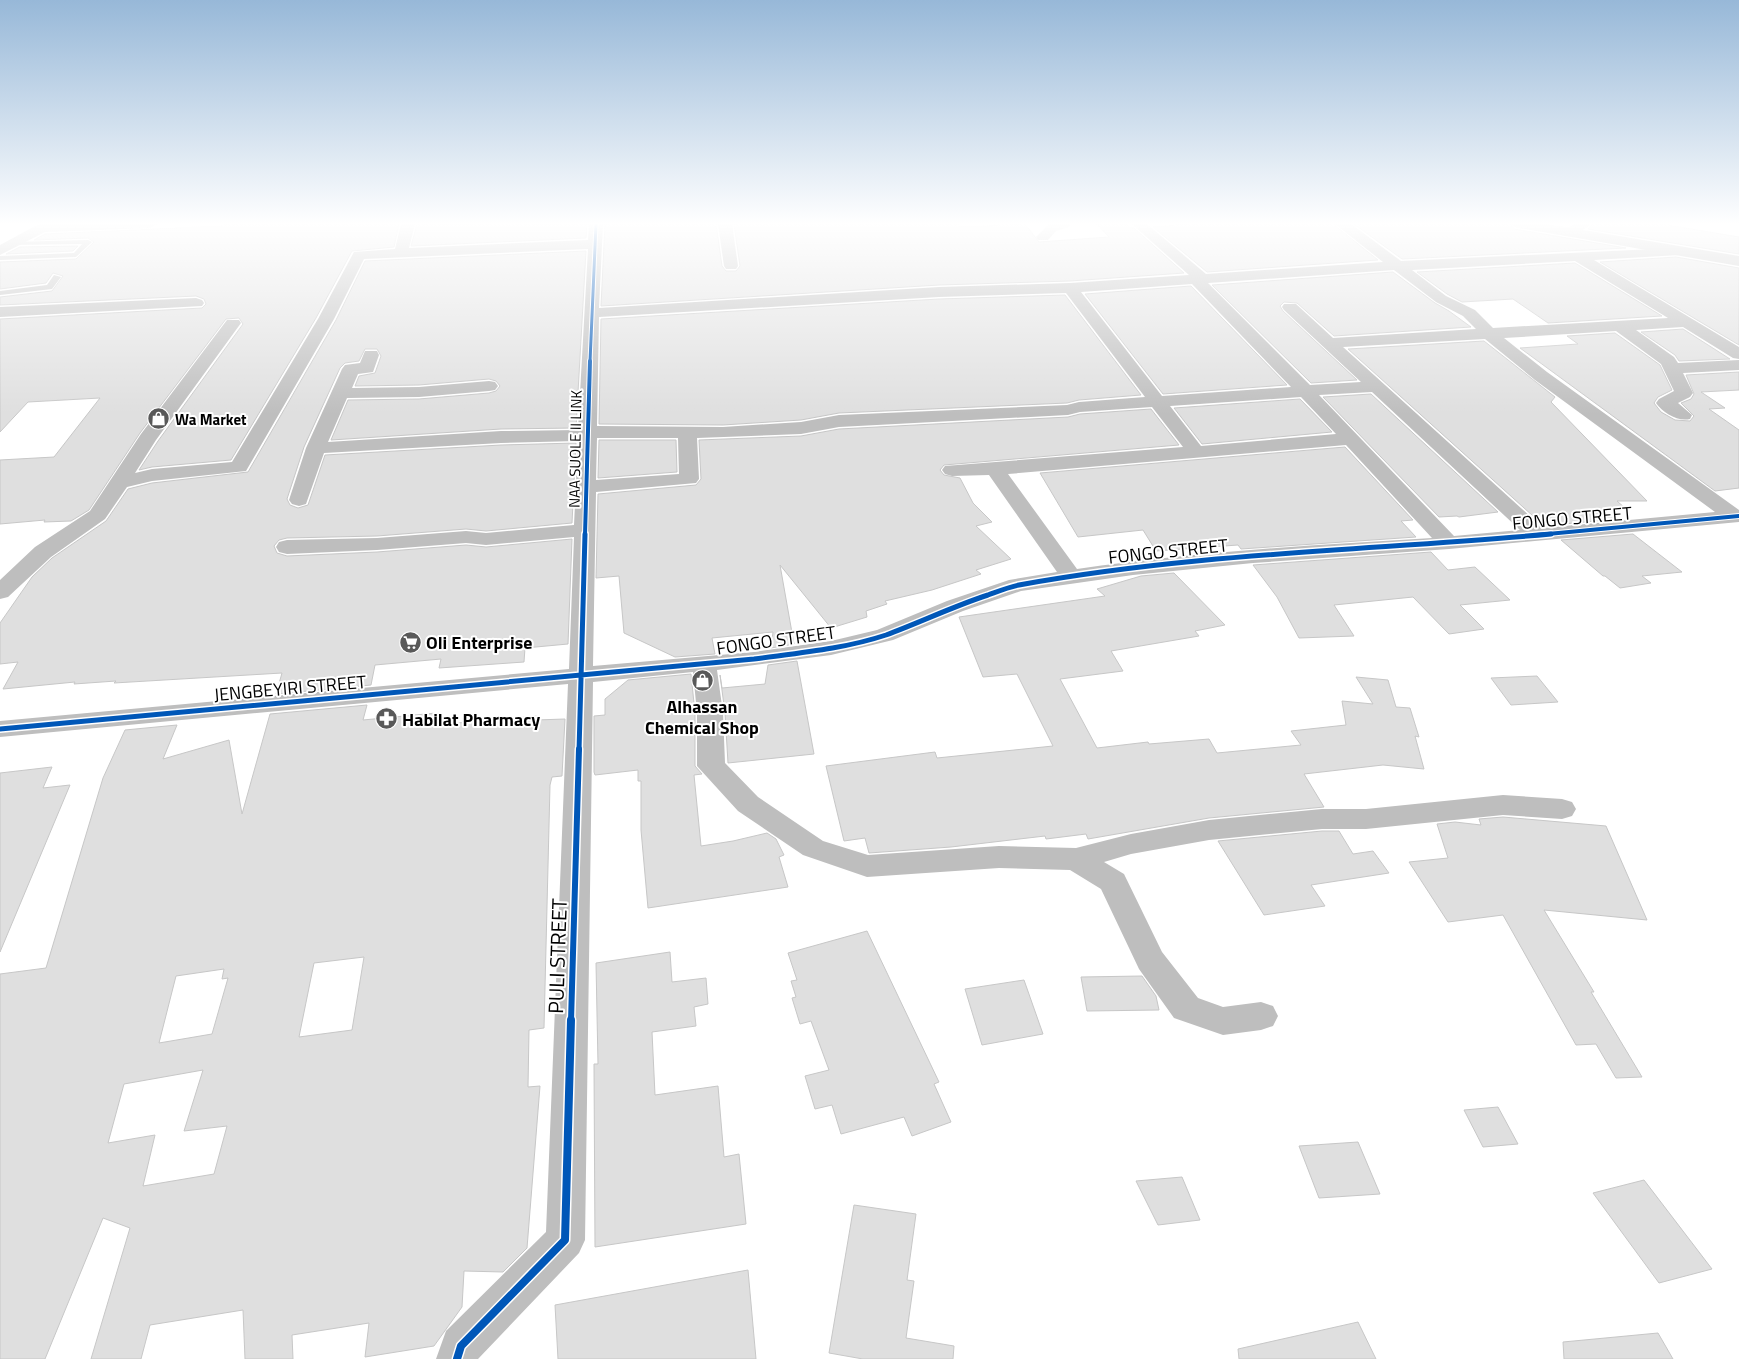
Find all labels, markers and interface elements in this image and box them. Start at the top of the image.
street label: NAA SUOLE II LINK [562,389,588,508]
shop icon: Wa Market [147,407,171,431]
place label: Wa Market [175,408,247,431]
street label: FONGO STREET [1511,499,1633,537]
street label: FONGO STREET [1107,531,1230,571]
street label: FONGO STREET [715,618,838,662]
place label: Oli Enterprise [426,629,532,656]
supermarket icon: Oli Enterprise [398,630,422,654]
street label: JENGBEYIRI STREET [213,668,368,708]
shop icon: Alhassan Chemical Shop [690,669,714,693]
place label: Alhassan Chemical Shop [645,693,759,741]
place label: Habilat Pharmacy [402,706,540,733]
pharmacy icon: Habilat Pharmacy [374,707,398,731]
street label: PULI STREET [539,898,575,1014]

